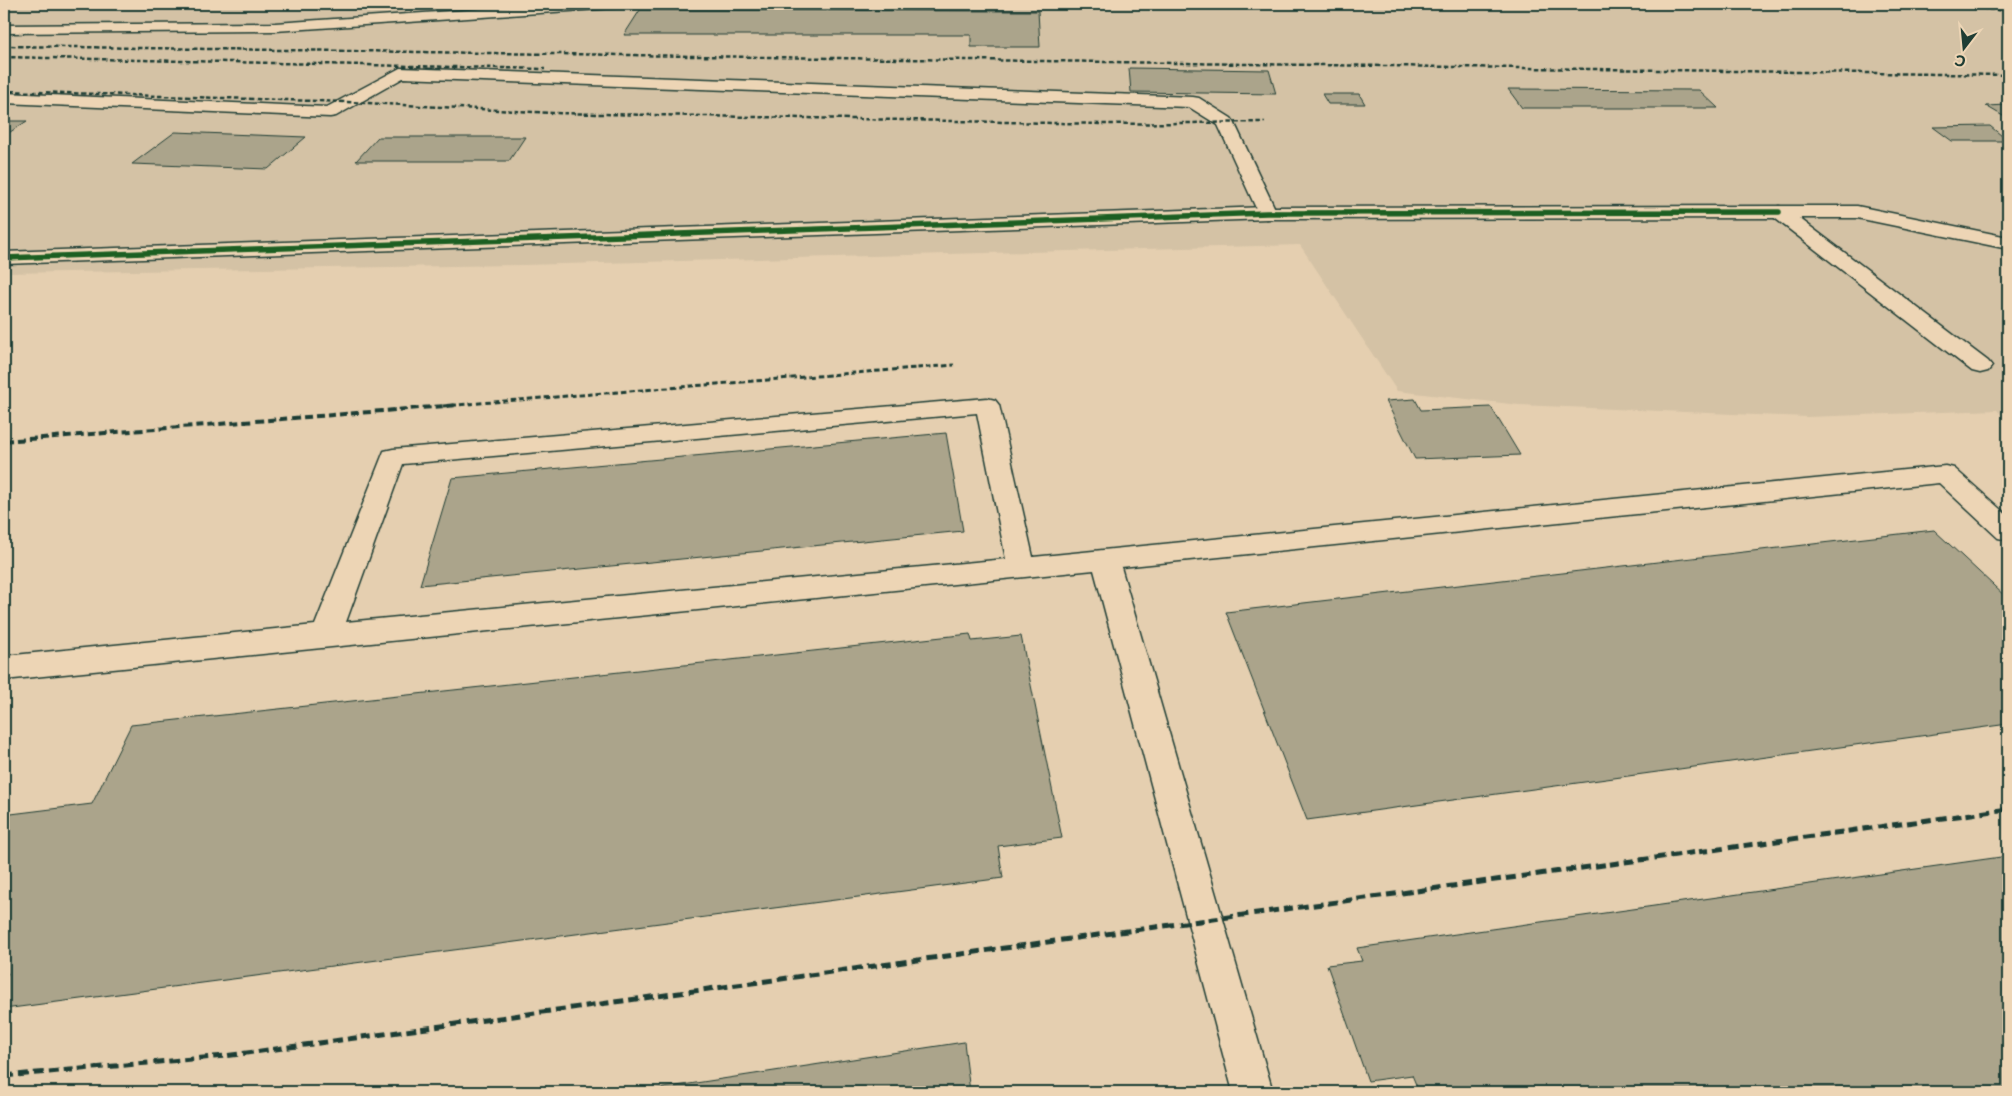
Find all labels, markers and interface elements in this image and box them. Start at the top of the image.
north arrow [1940,22,1990,72]
text: С [1952,49,1968,73]

